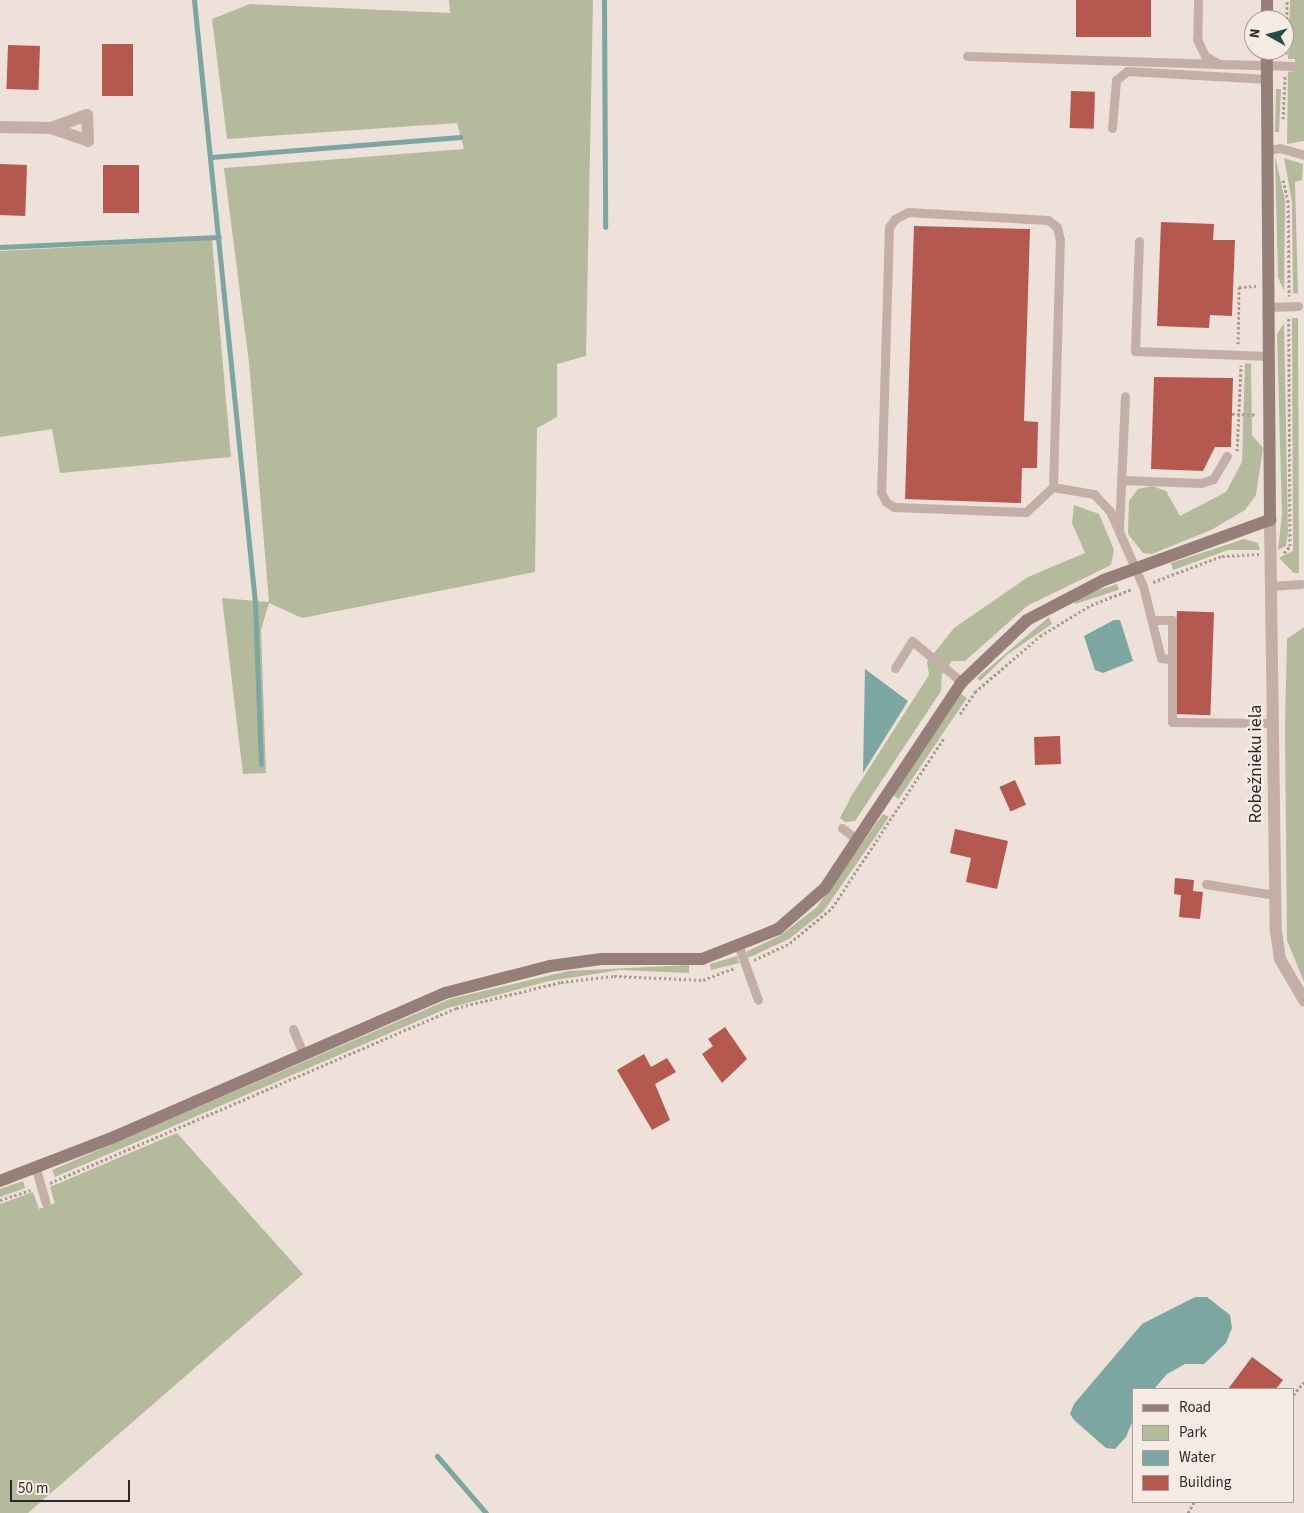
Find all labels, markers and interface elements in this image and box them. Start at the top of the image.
north arrow [1244,10,1294,60]
text: N [1245,27,1266,39]
street label: Robežnieku iela [1245,705,1267,823]
legend [1132,1388,1294,1503]
text: Road [1179,1397,1211,1418]
text: Park [1179,1422,1207,1443]
text: Water [1179,1447,1215,1468]
scale bar [12,1470,132,1502]
text: Building [1179,1472,1231,1493]
text: 50 m [18,1478,48,1499]

